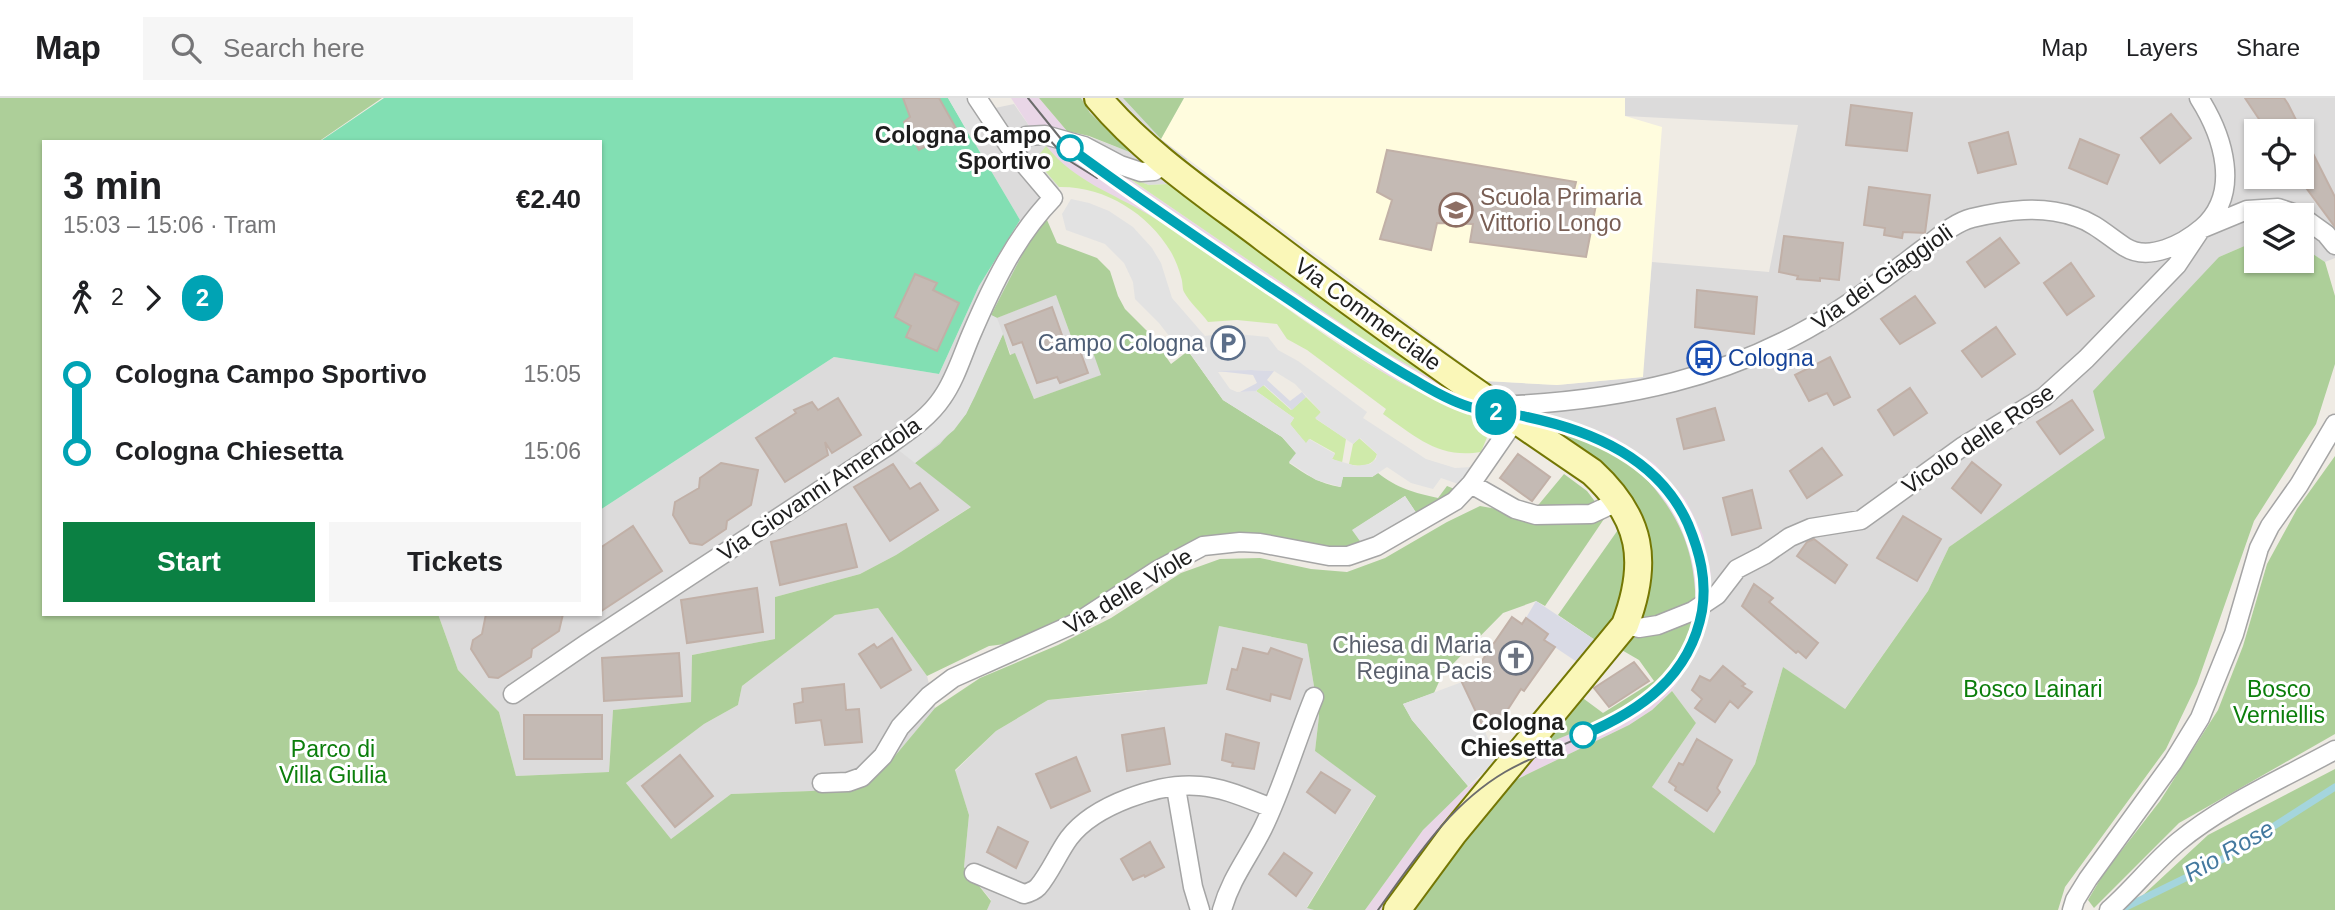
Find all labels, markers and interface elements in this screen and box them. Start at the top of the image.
search box [143,17,633,80]
text: Map [35,29,101,66]
icon: search [167,29,205,67]
text: Search here [223,33,365,63]
text: Map [2041,34,2088,61]
text: Layers [2126,34,2198,61]
text: Share [2236,34,2300,61]
map controls [2244,119,2314,273]
button: locate [2244,119,2314,189]
place label: Cologna Campo Sportivo [875,122,1051,174]
marker: Cologna Campo Sportivo [1057,135,1083,161]
text: 3 min [63,165,162,207]
text: €2.40 [516,184,581,214]
place label: Scuola Primaria Vittorio Longo [1480,184,1643,236]
school or university icon: Scuola Primaria Vittorio Longo [1437,191,1475,229]
button: layers [2244,203,2314,273]
text: 15:03 – 15:06 · Tram [63,212,277,238]
street label: Via dei Giaggioli [1807,219,1957,335]
street label: Via Commerciale [1290,252,1446,376]
icon: walk [63,279,101,317]
icon: forward [134,279,172,317]
text: 2 [111,284,124,310]
text: 2 [196,284,209,311]
parking icon: Campo Cologna [1209,324,1247,362]
place label: Campo Cologna [1038,330,1204,356]
bus stop icon: Cologna [1685,339,1723,377]
place label: Cologna [1728,345,1814,371]
text: Cologna Campo Sportivo [115,359,427,389]
text: 15:05 [523,361,581,387]
street label: Vicolo delle Rose [1897,379,2059,499]
line badge: 2 [1473,389,1519,435]
text: 2 [1489,398,1503,425]
street label: Via Giovanni Amendola [713,411,925,567]
text: Cologna Chiesetta [115,436,343,466]
text: 15:06 [523,438,581,464]
button: Start [63,522,315,602]
button: Tickets [329,522,581,602]
street label: Via delle Viole [1059,543,1197,639]
place label: Chiesa di Maria Regina Pacis [1332,632,1492,684]
church icon: Chiesa di Maria Regina Pacis [1497,639,1535,677]
park label: Bosco Lainari [1963,676,2103,702]
park label: Bosco Verniellis [2233,676,2325,728]
place label: Cologna Chiesetta [1460,709,1564,761]
marker: Cologna Chiesetta [1570,722,1596,748]
park label: Parco di Villa Giulia [279,736,387,788]
water label: Rio Rose [2179,814,2278,887]

